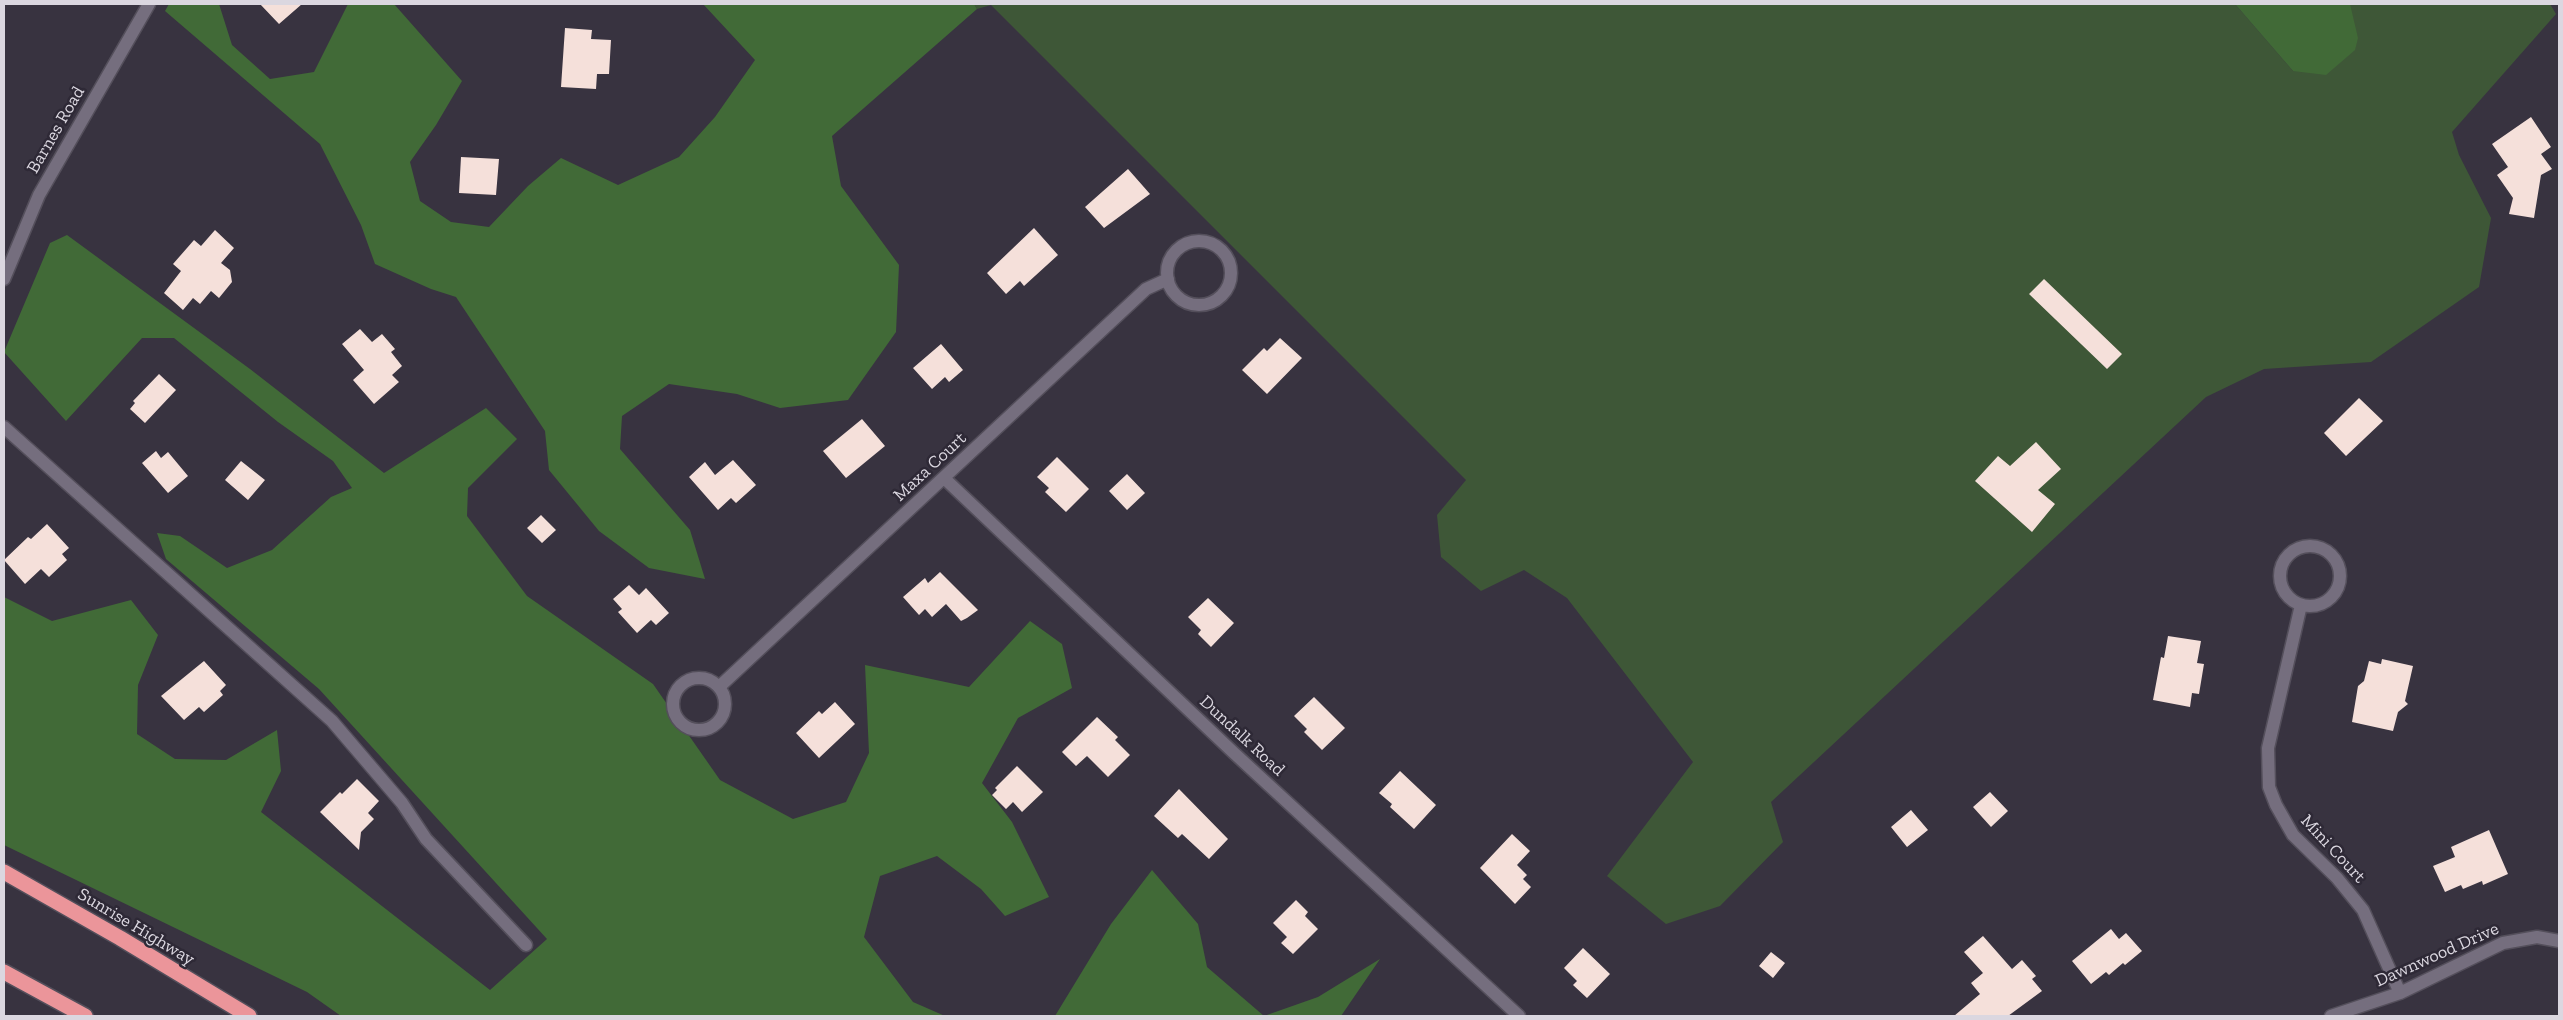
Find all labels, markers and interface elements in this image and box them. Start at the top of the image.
street label: Barnes Road [23,83,89,177]
street label: Maxa Court [889,428,971,506]
street label: Dundalk Road [1195,691,1289,781]
street label: Mini Court [2296,810,2370,888]
street label: Sunrise Highway [74,884,198,970]
street label: Dawnwood Drive [2372,918,2502,992]

